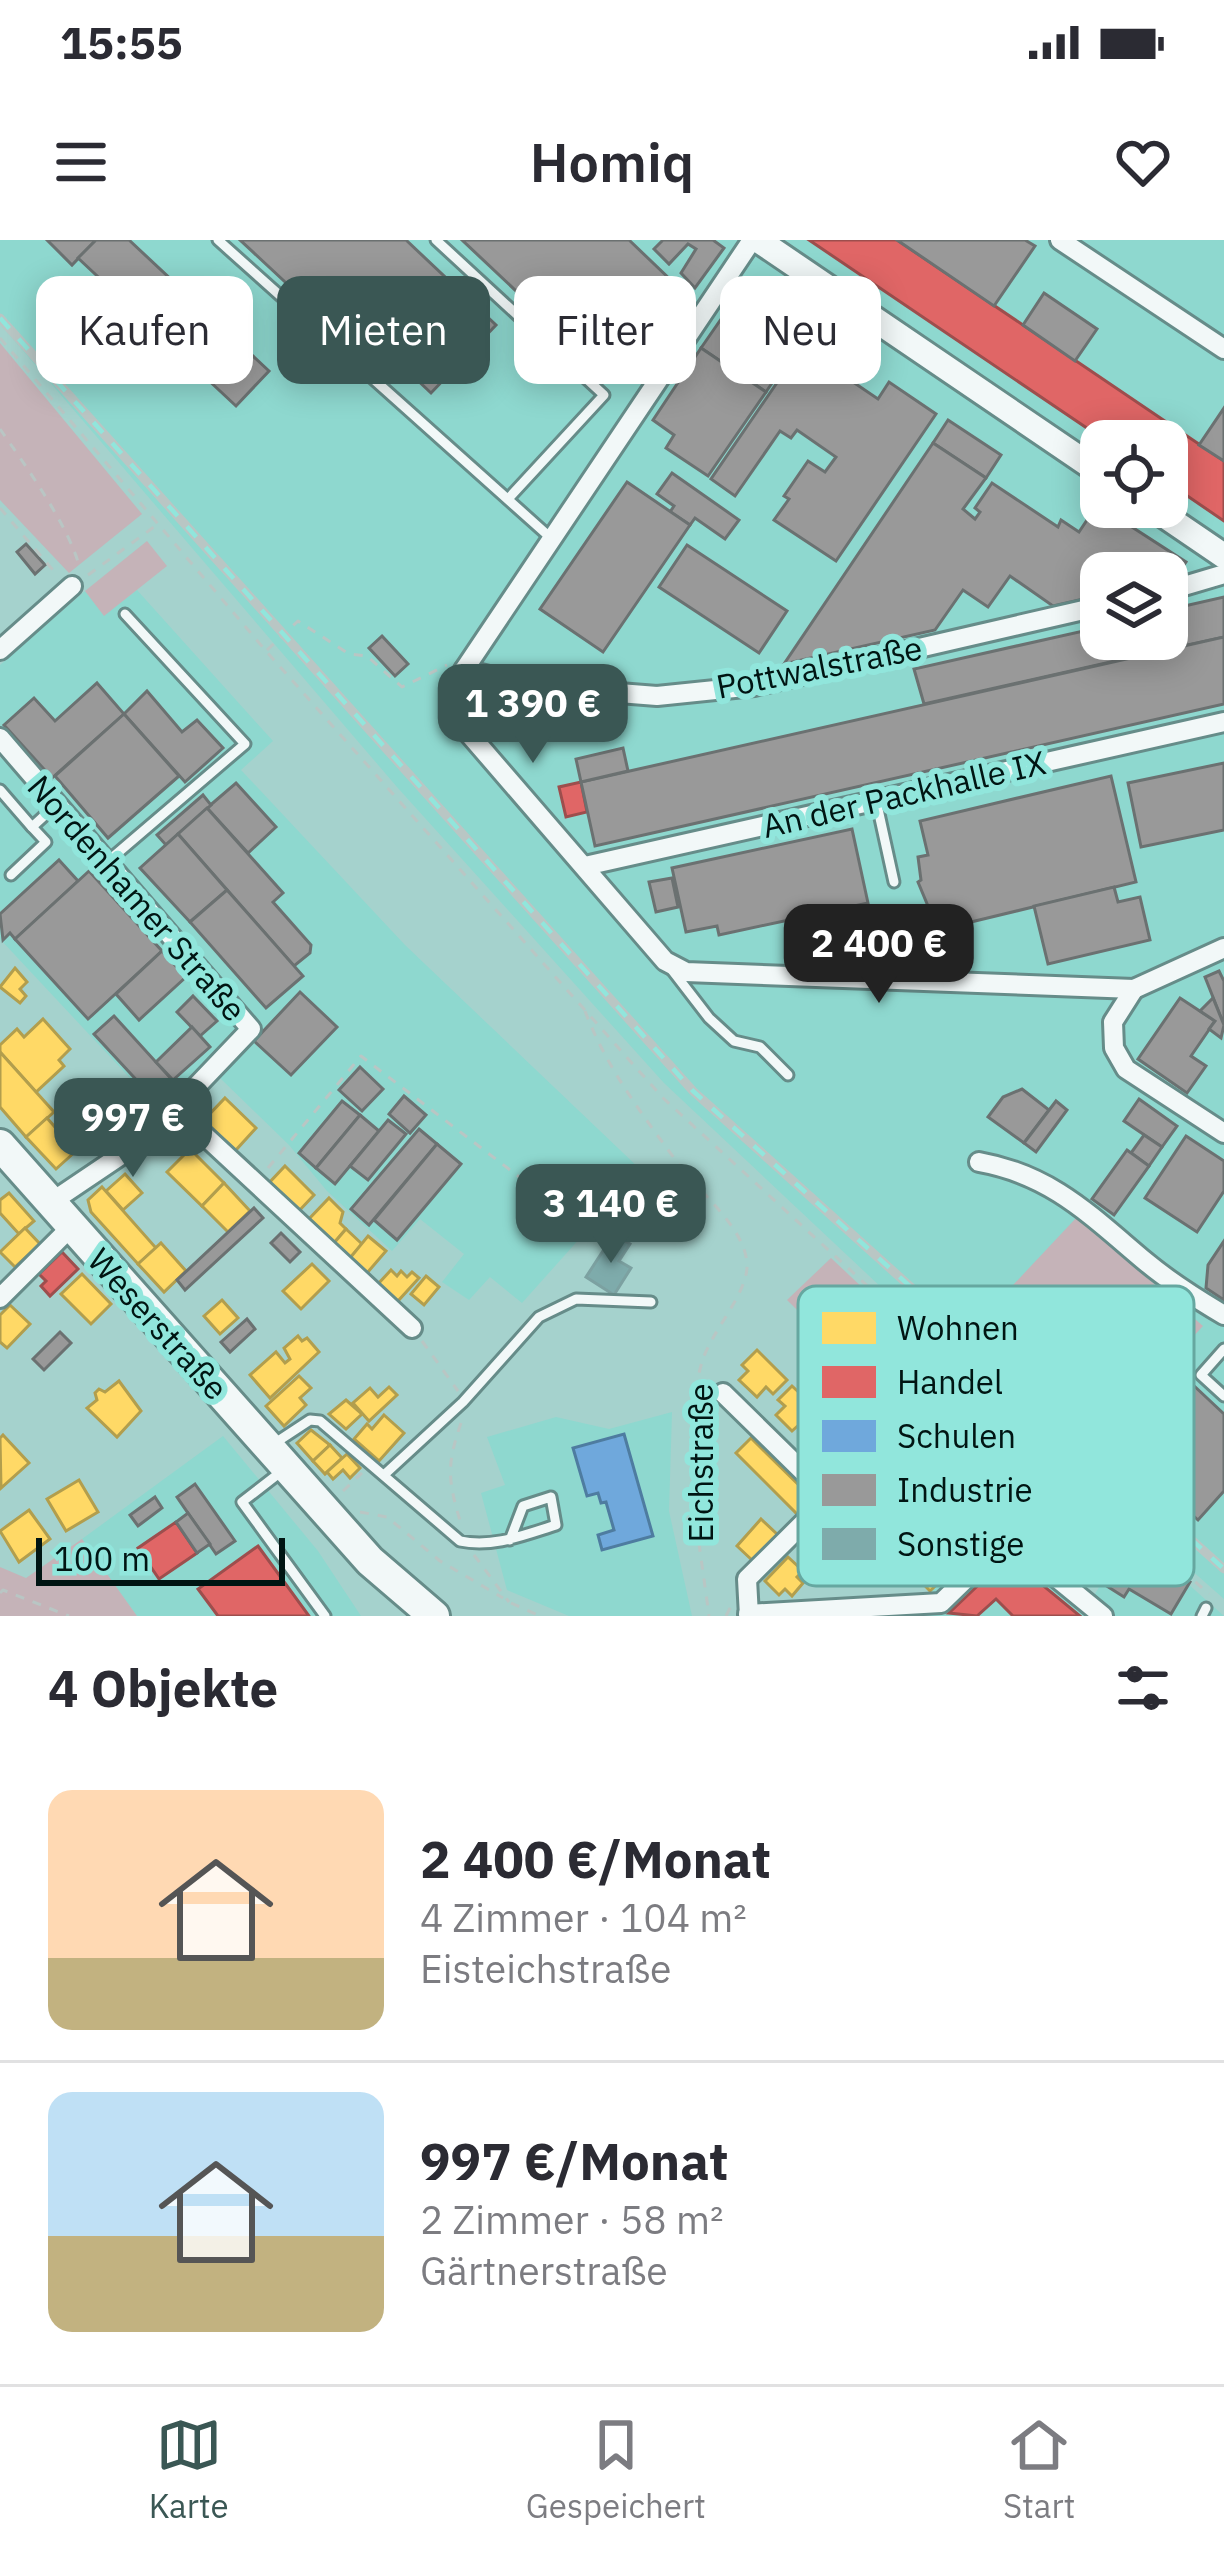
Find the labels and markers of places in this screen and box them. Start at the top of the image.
pin: 1 390 € [422,664,644,766]
pin: 2 400 € [768,904,990,1006]
pin: 997 € [49,1078,217,1180]
pin: 3 140 € [500,1164,722,1266]

